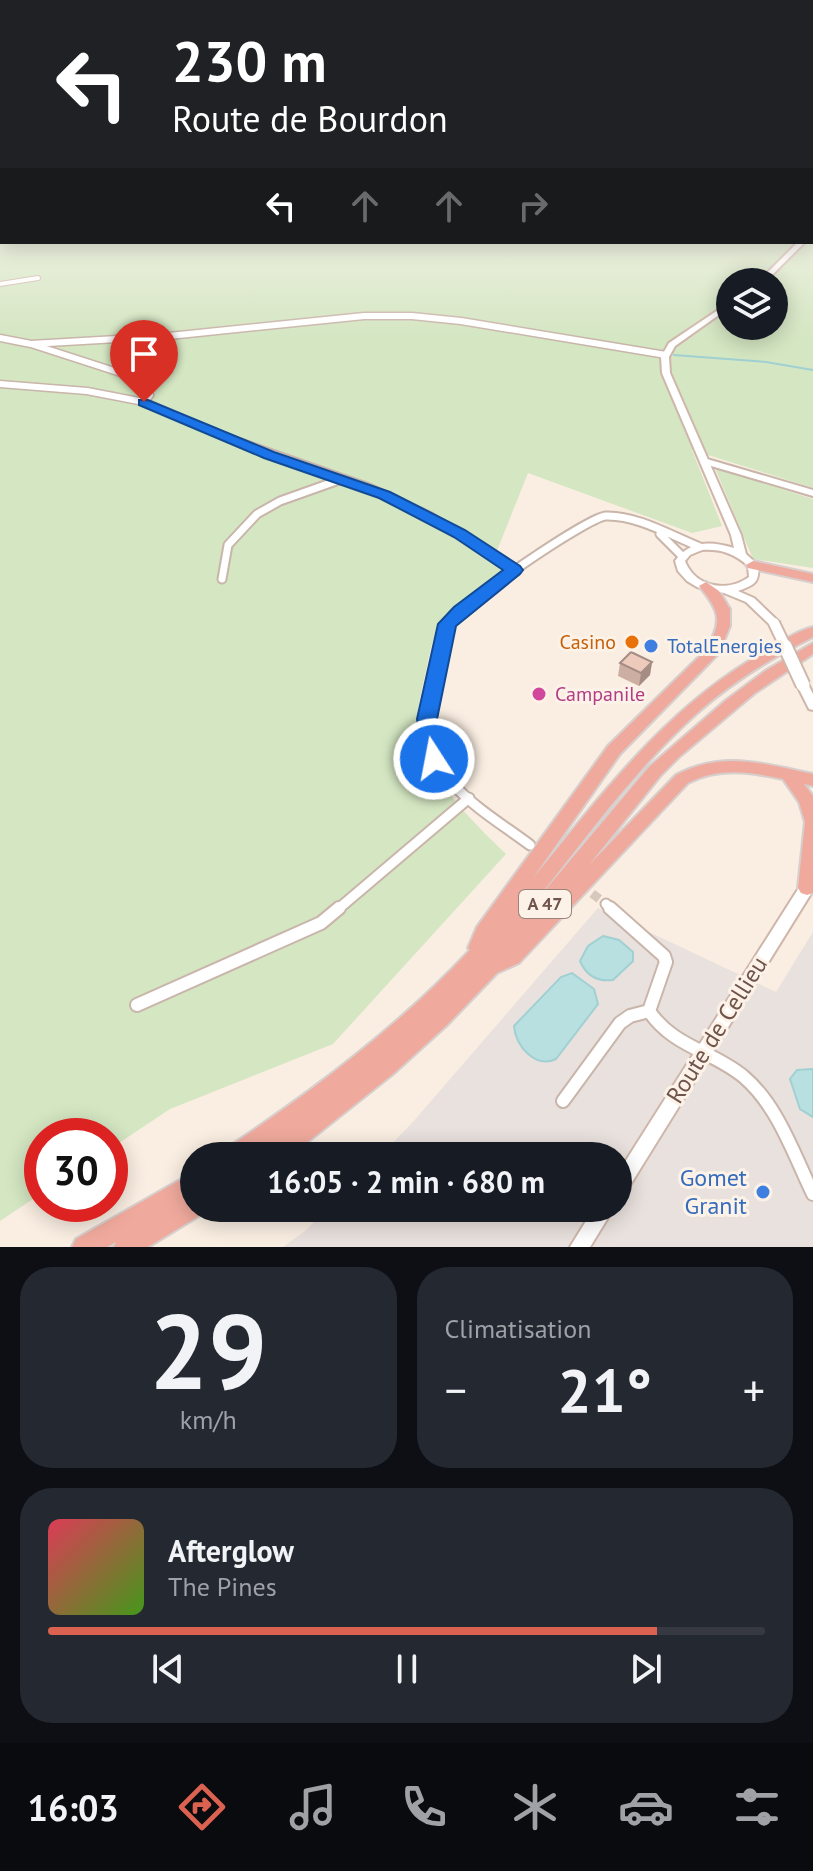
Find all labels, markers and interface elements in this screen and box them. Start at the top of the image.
text: 230 m [172,25,327,97]
icon: left [40,32,144,136]
text: Route de Bourdon [172,95,448,142]
icon: left [259,184,303,228]
icon: ahead [343,184,387,228]
icon: ahead [427,184,471,228]
icon: right [511,184,555,228]
map controls [716,268,788,340]
button: layers [716,268,788,340]
pin [110,320,178,402]
icon: arrive [122,332,166,376]
place label: Casino [560,629,616,655]
marker: Casino [623,633,641,651]
place label: TotalEnergies [667,633,782,659]
marker: TotalEnergies [642,637,660,655]
place label: Campanile [555,681,645,707]
marker: Campanile [530,685,548,703]
position arrow [392,717,476,801]
road number: A 47 [519,890,571,918]
street label: Route de Cellieu [659,950,774,1109]
speed limit sign: 30 [24,1118,128,1222]
text: 16:05 · 2 min · 680 m [267,1162,545,1201]
place label: Gomet Granit [680,1162,747,1221]
marker: Gomet Granit [754,1183,772,1201]
text: 29 [149,1283,267,1418]
text: Climatisation [445,1312,591,1345]
text: 21° [558,1351,652,1429]
text: − [445,1361,467,1418]
text: + [743,1361,765,1418]
text: km/h [180,1403,237,1436]
text: Afterglow [168,1531,294,1570]
text: The Pines [168,1570,277,1603]
icon: previous [146,1647,190,1691]
icon: pause [385,1647,429,1691]
icon: next [624,1647,668,1691]
icon: directions [174,1779,230,1835]
icon: music [285,1779,341,1835]
icon: phone [396,1779,452,1835]
icon: climate [507,1779,563,1835]
icon: car [618,1779,674,1835]
icon: filters [729,1779,785,1835]
text: 16:03 [28,1784,119,1831]

